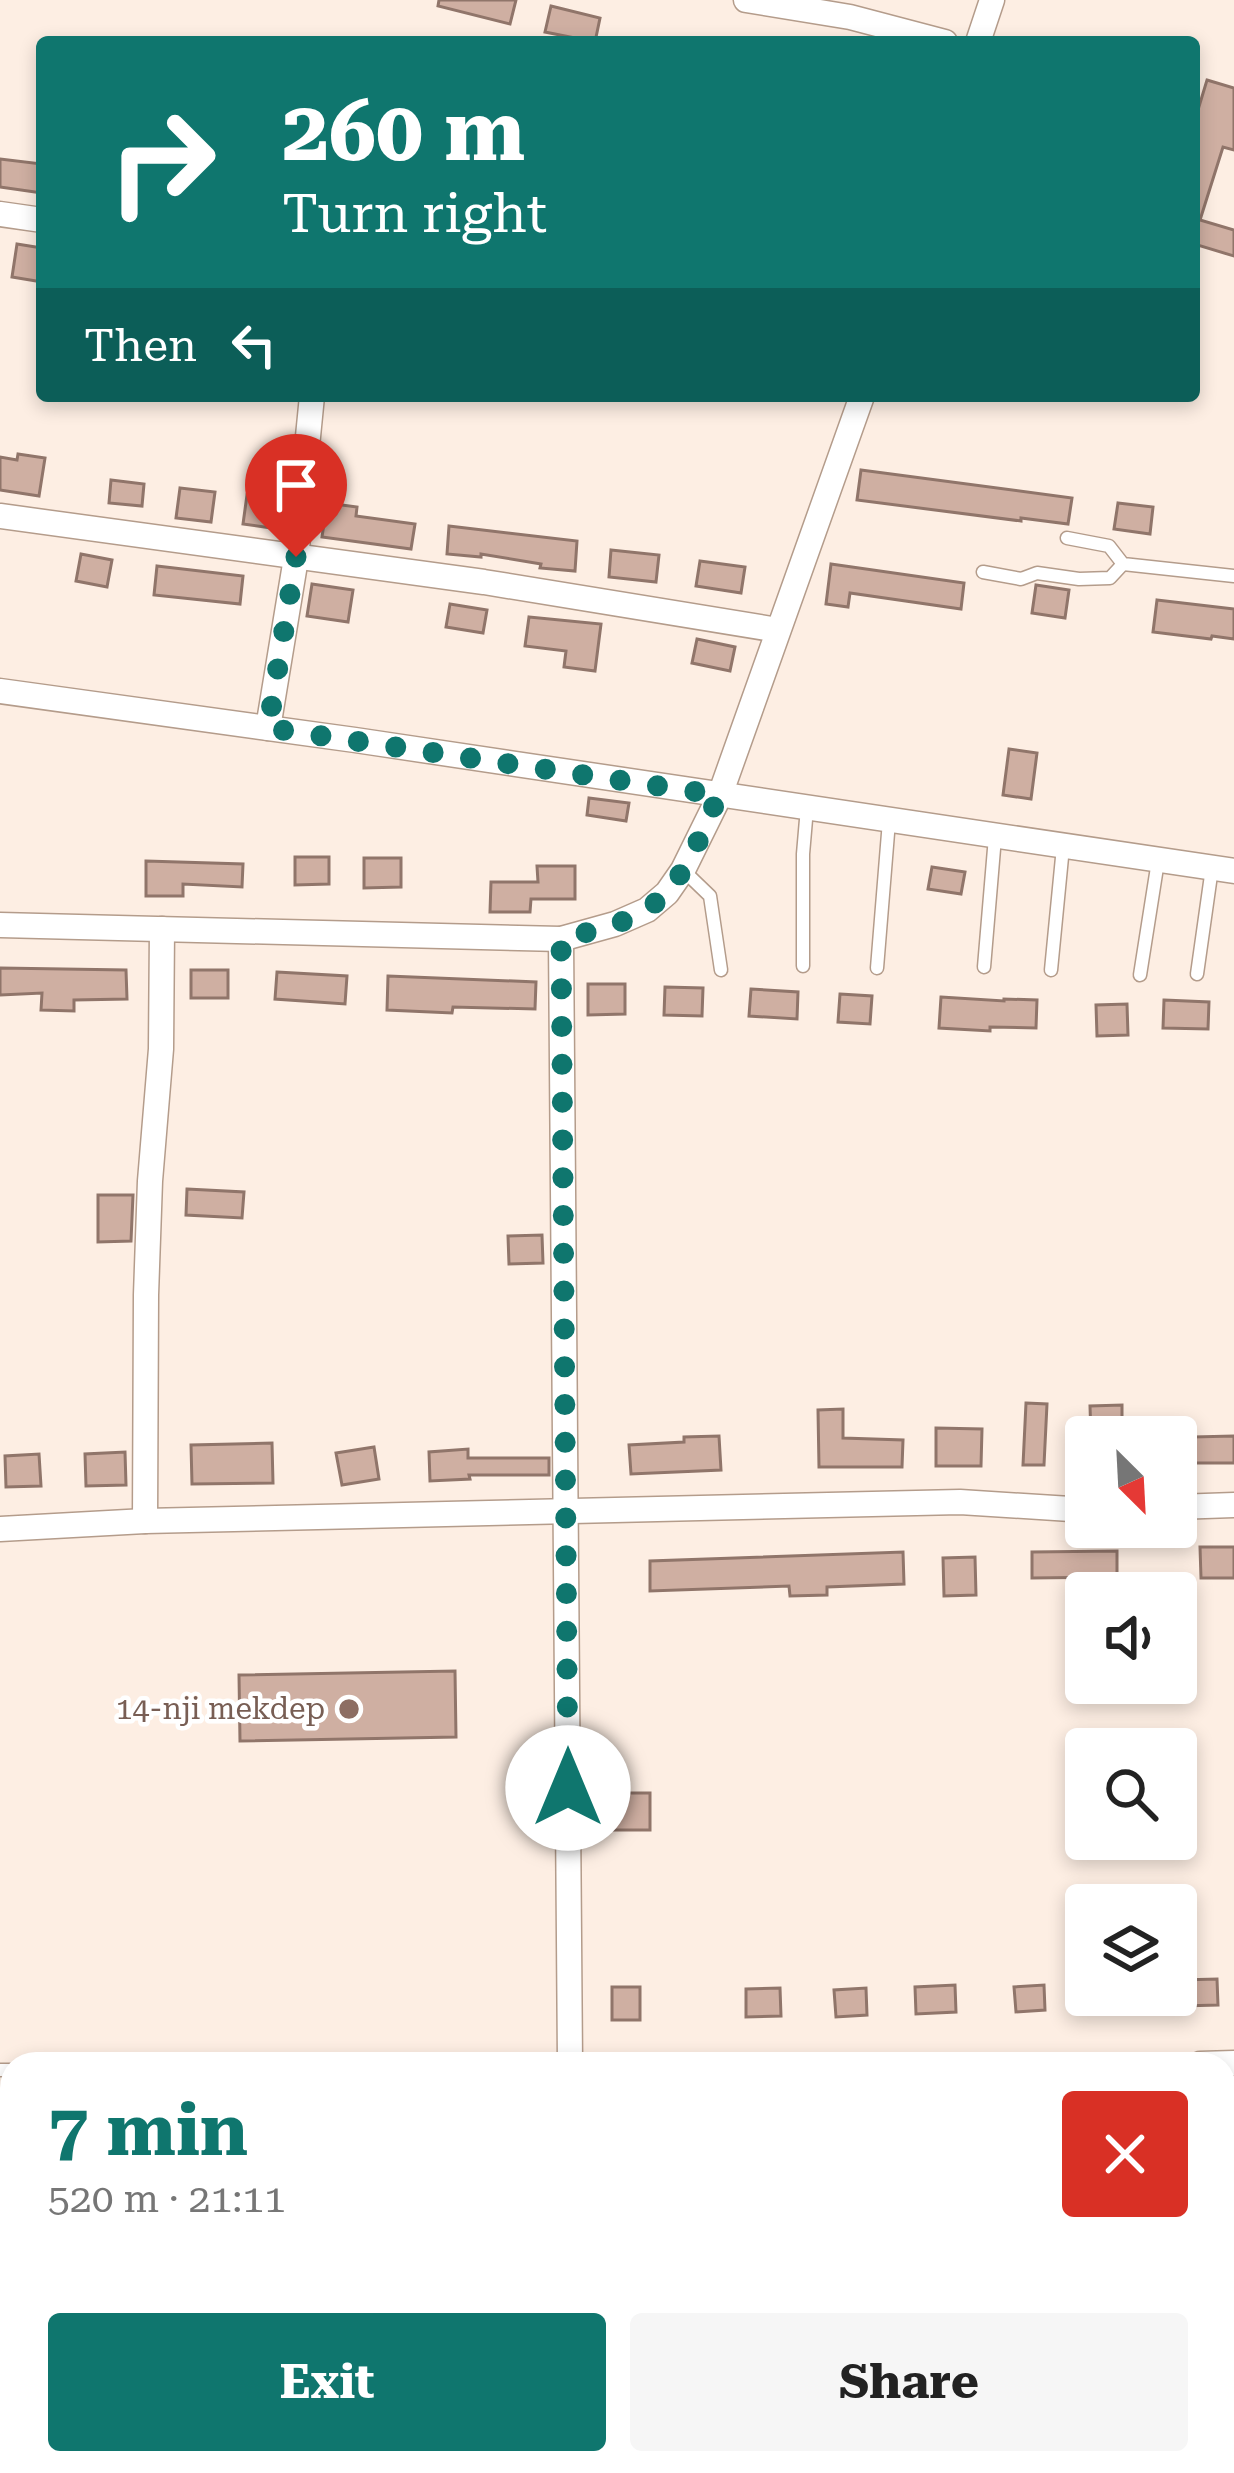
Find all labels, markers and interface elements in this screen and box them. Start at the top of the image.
text: 260 m [282,82,525,180]
icon: right [84,84,240,240]
text: Turn right [282,182,547,245]
icon: left [221,312,287,378]
text: Then [84,319,197,372]
pin [245,434,347,557]
icon: arrive [263,452,329,518]
north arrow [1065,1416,1197,1548]
map controls [1065,1416,1197,2016]
button: sound [1065,1572,1197,1704]
place label: 14-nji mekdep [116,1691,325,1726]
marker: 14-nji mekdep [336,1696,362,1722]
position arrow [505,1725,631,1851]
button: search [1065,1728,1197,1860]
button: layers [1065,1884,1197,2016]
text: 7 min [48,2088,248,2173]
button: close [1062,2091,1188,2217]
text: 520 m · 21:11 [48,2176,286,2222]
button: Exit [48,2313,606,2451]
button: Share [630,2313,1188,2451]

